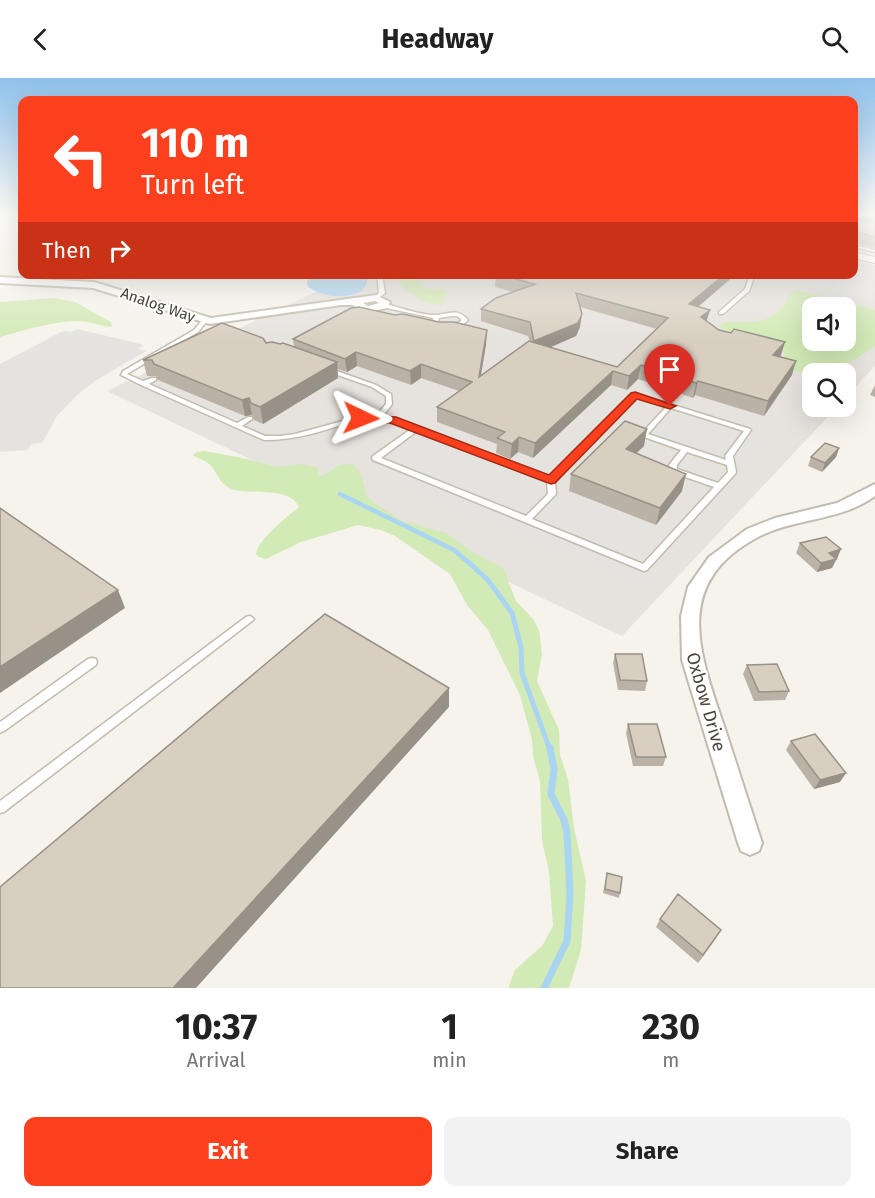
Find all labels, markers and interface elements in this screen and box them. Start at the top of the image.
icon: back [24,23,57,56]
text: Headway [382,23,493,55]
icon: search [818,23,851,56]
text: 110 m [141,118,249,168]
icon: left [42,120,120,198]
text: Turn left [141,169,244,201]
icon: right [103,234,136,267]
text: Then [42,237,91,264]
street label: Analog Way [118,284,198,326]
map controls [802,297,856,417]
button: sound [802,297,856,351]
pin [644,344,695,406]
icon: arrive [653,353,686,386]
button: search [802,363,856,417]
position arrow [329,386,393,450]
street label: Oxbow Drive [681,650,731,754]
text: 10:37 [175,1005,257,1049]
text: 1 [441,1005,458,1049]
text: 230 [642,1005,700,1049]
text: Arrival [187,1048,245,1072]
text: min [432,1048,467,1072]
text: m [662,1048,679,1072]
button: Exit [24,1117,432,1186]
button: Share [444,1117,851,1186]

